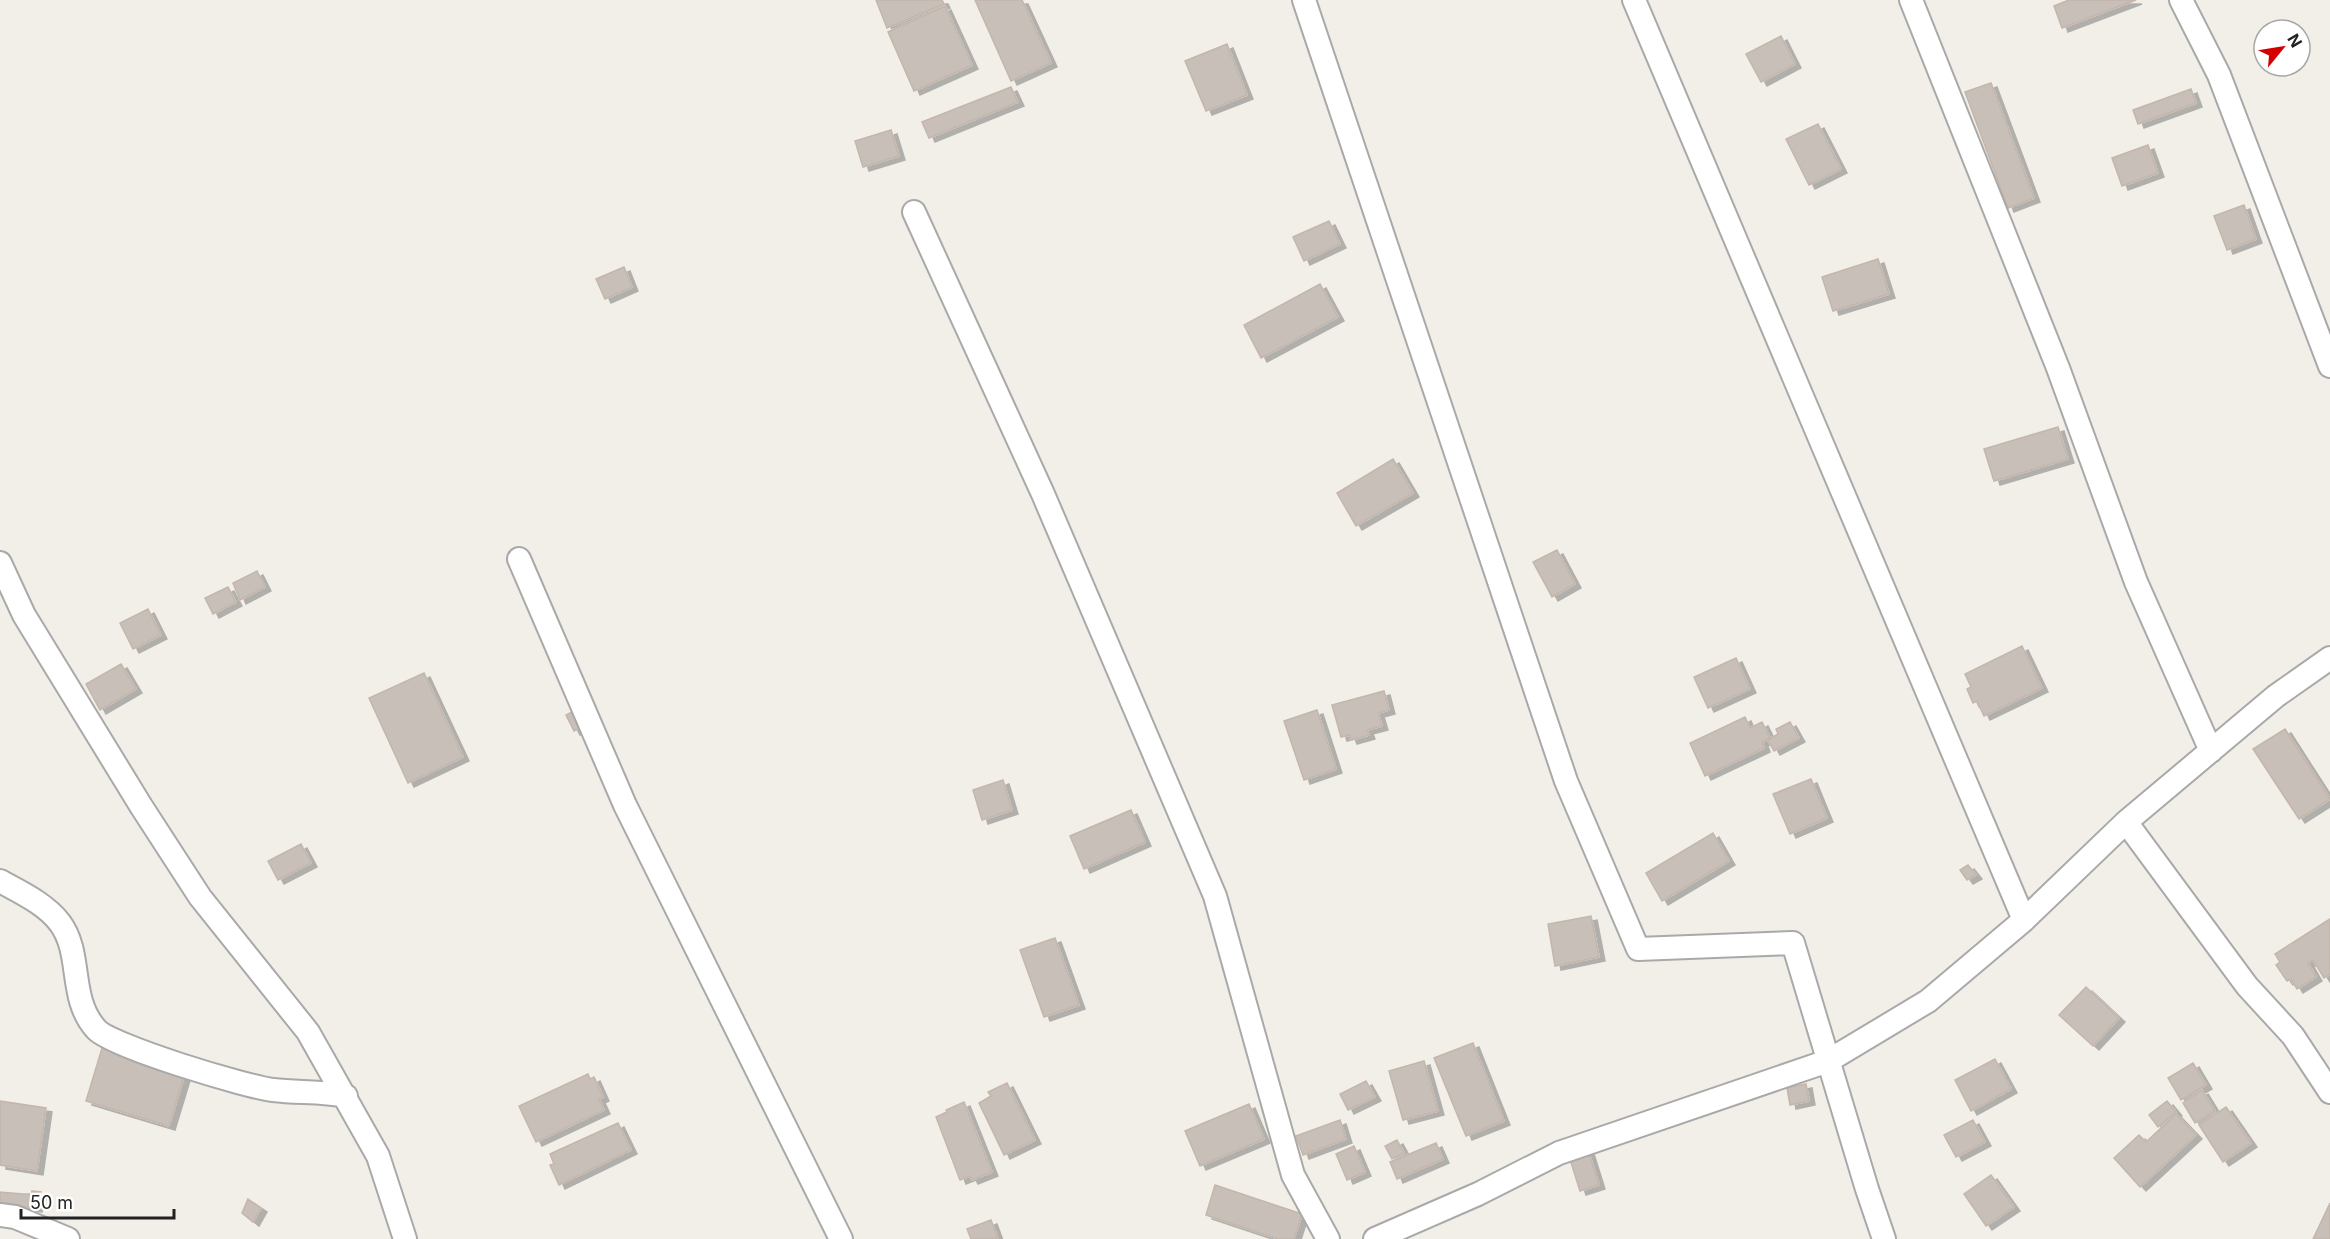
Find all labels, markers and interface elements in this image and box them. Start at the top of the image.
north arrow [2252,18,2312,78]
text: N [2283,30,2307,51]
scale bar [21,1182,174,1220]
text: 50 m [30,1192,73,1213]

